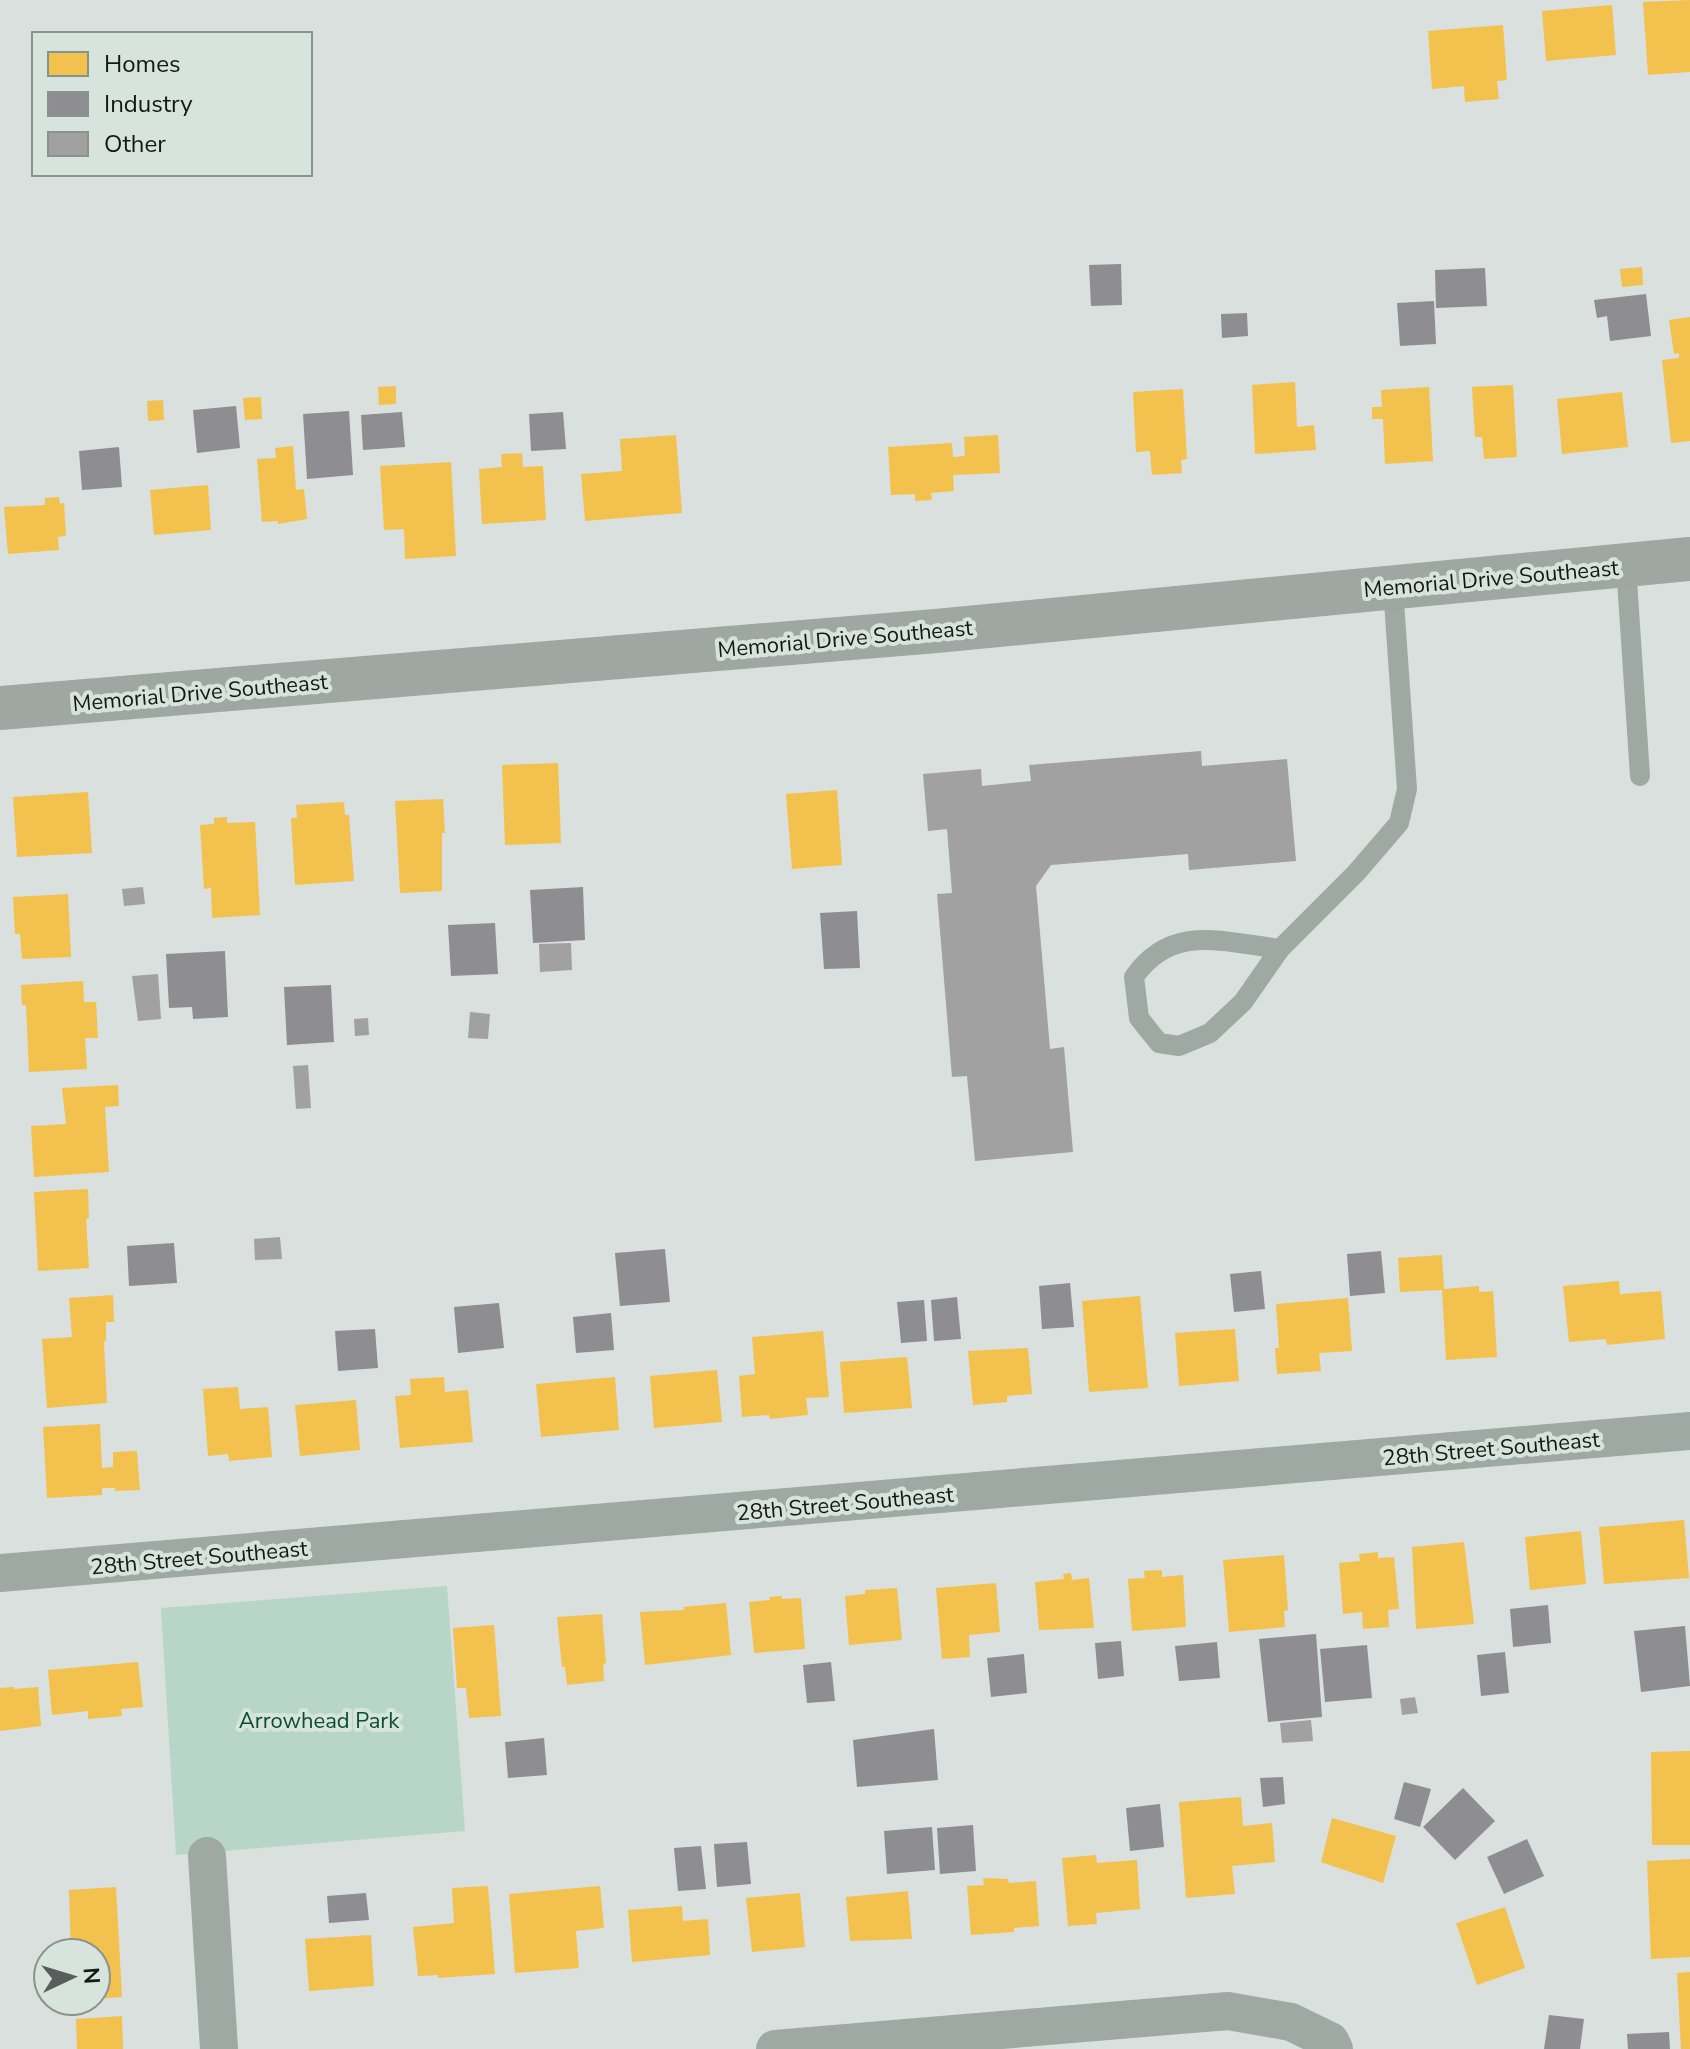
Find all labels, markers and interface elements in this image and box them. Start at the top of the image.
legend [32,32,312,176]
text: Homes [104,48,180,80]
text: Industry [104,88,193,120]
text: Other [104,128,166,160]
street label: Memorial Drive Southeast [1362,553,1620,605]
street label: Memorial Drive Southeast [716,613,974,665]
street label: Memorial Drive Southeast [71,667,329,719]
street label: 28th Street Southeast [1381,1425,1601,1473]
street label: 28th Street Southeast [735,1480,955,1528]
street label: 28th Street Southeast [89,1534,309,1582]
park label: Arrowhead Park [239,1706,400,1736]
north arrow [32,1937,112,2017]
text: N [75,1966,106,1985]

